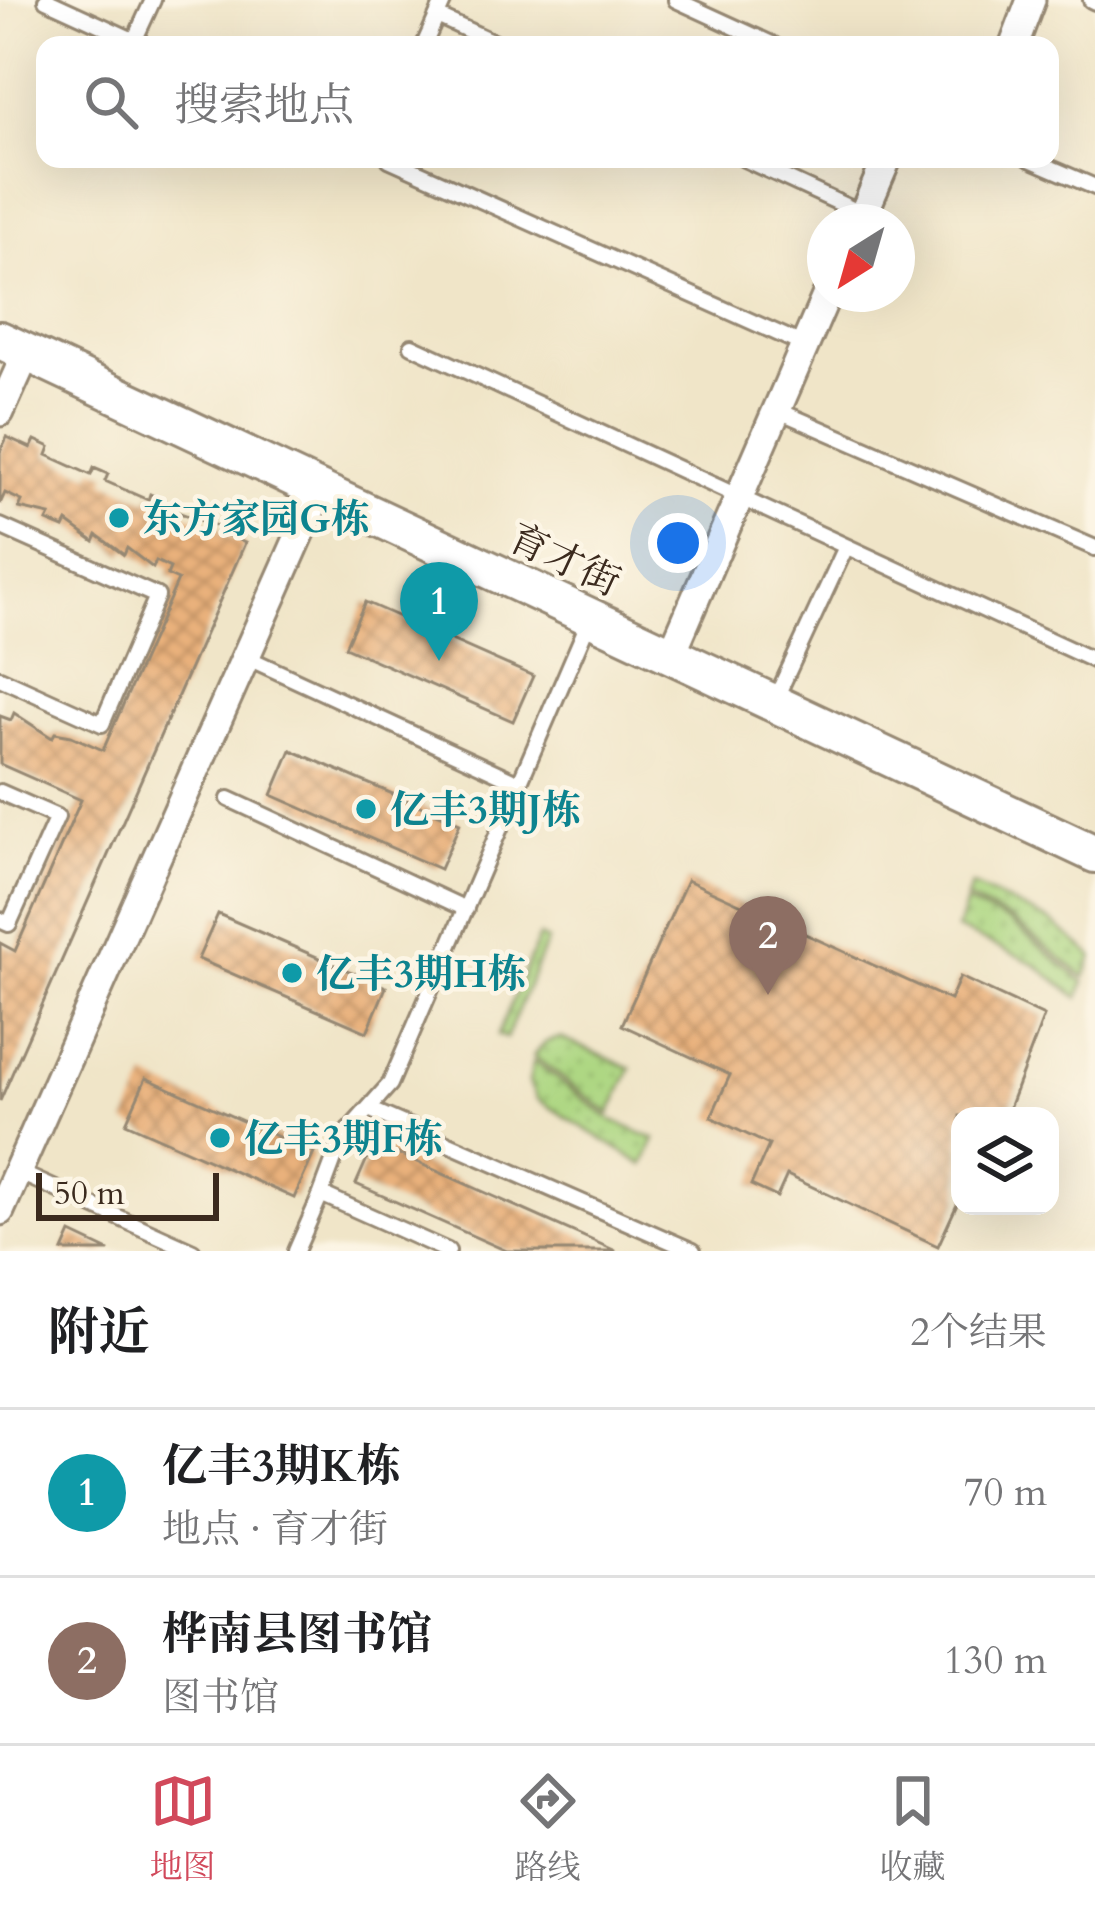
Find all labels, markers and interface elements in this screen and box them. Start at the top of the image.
search box [36,36,1059,168]
icon: search [78,69,144,135]
text: 搜索地点 [174,75,354,136]
north arrow [807,204,915,312]
place label: 东方家园G栋 [143,493,370,546]
marker: 东方家园G栋 [106,505,132,531]
street label: 育才街 [500,512,629,609]
your location [648,513,708,573]
pin: 1 [400,562,478,661]
place label: 亿丰3期J栋 [390,784,581,837]
marker: 亿丰3期J栋 [353,796,379,822]
pin: 2 [729,896,807,995]
place label: 亿丰3期H栋 [316,948,526,1001]
marker: 亿丰3期H栋 [279,960,305,986]
map controls [951,1107,1059,1215]
button: layers [951,1107,1059,1215]
place label: 亿丰3期F栋 [244,1113,443,1166]
marker: 亿丰3期F栋 [207,1125,233,1151]
scale bar [36,1167,219,1220]
text: 50 m [54,1171,125,1216]
text: 附近 [48,1298,150,1368]
text: 2个结果 [910,1306,1047,1359]
text: 亿丰3期K栋 [162,1436,402,1497]
text: 1 [77,1466,97,1519]
text: 70 m [964,1466,1047,1519]
text: 地点 · 育才街 [162,1503,388,1556]
text: 桦南县图书馆 [162,1604,432,1665]
text: 2 [77,1634,97,1687]
text: 130 m [944,1634,1047,1687]
text: 图书馆 [162,1671,279,1724]
tab: 地图 [150,1768,216,1890]
tab: 路线 [515,1768,581,1890]
tab: 收藏 [880,1768,946,1890]

